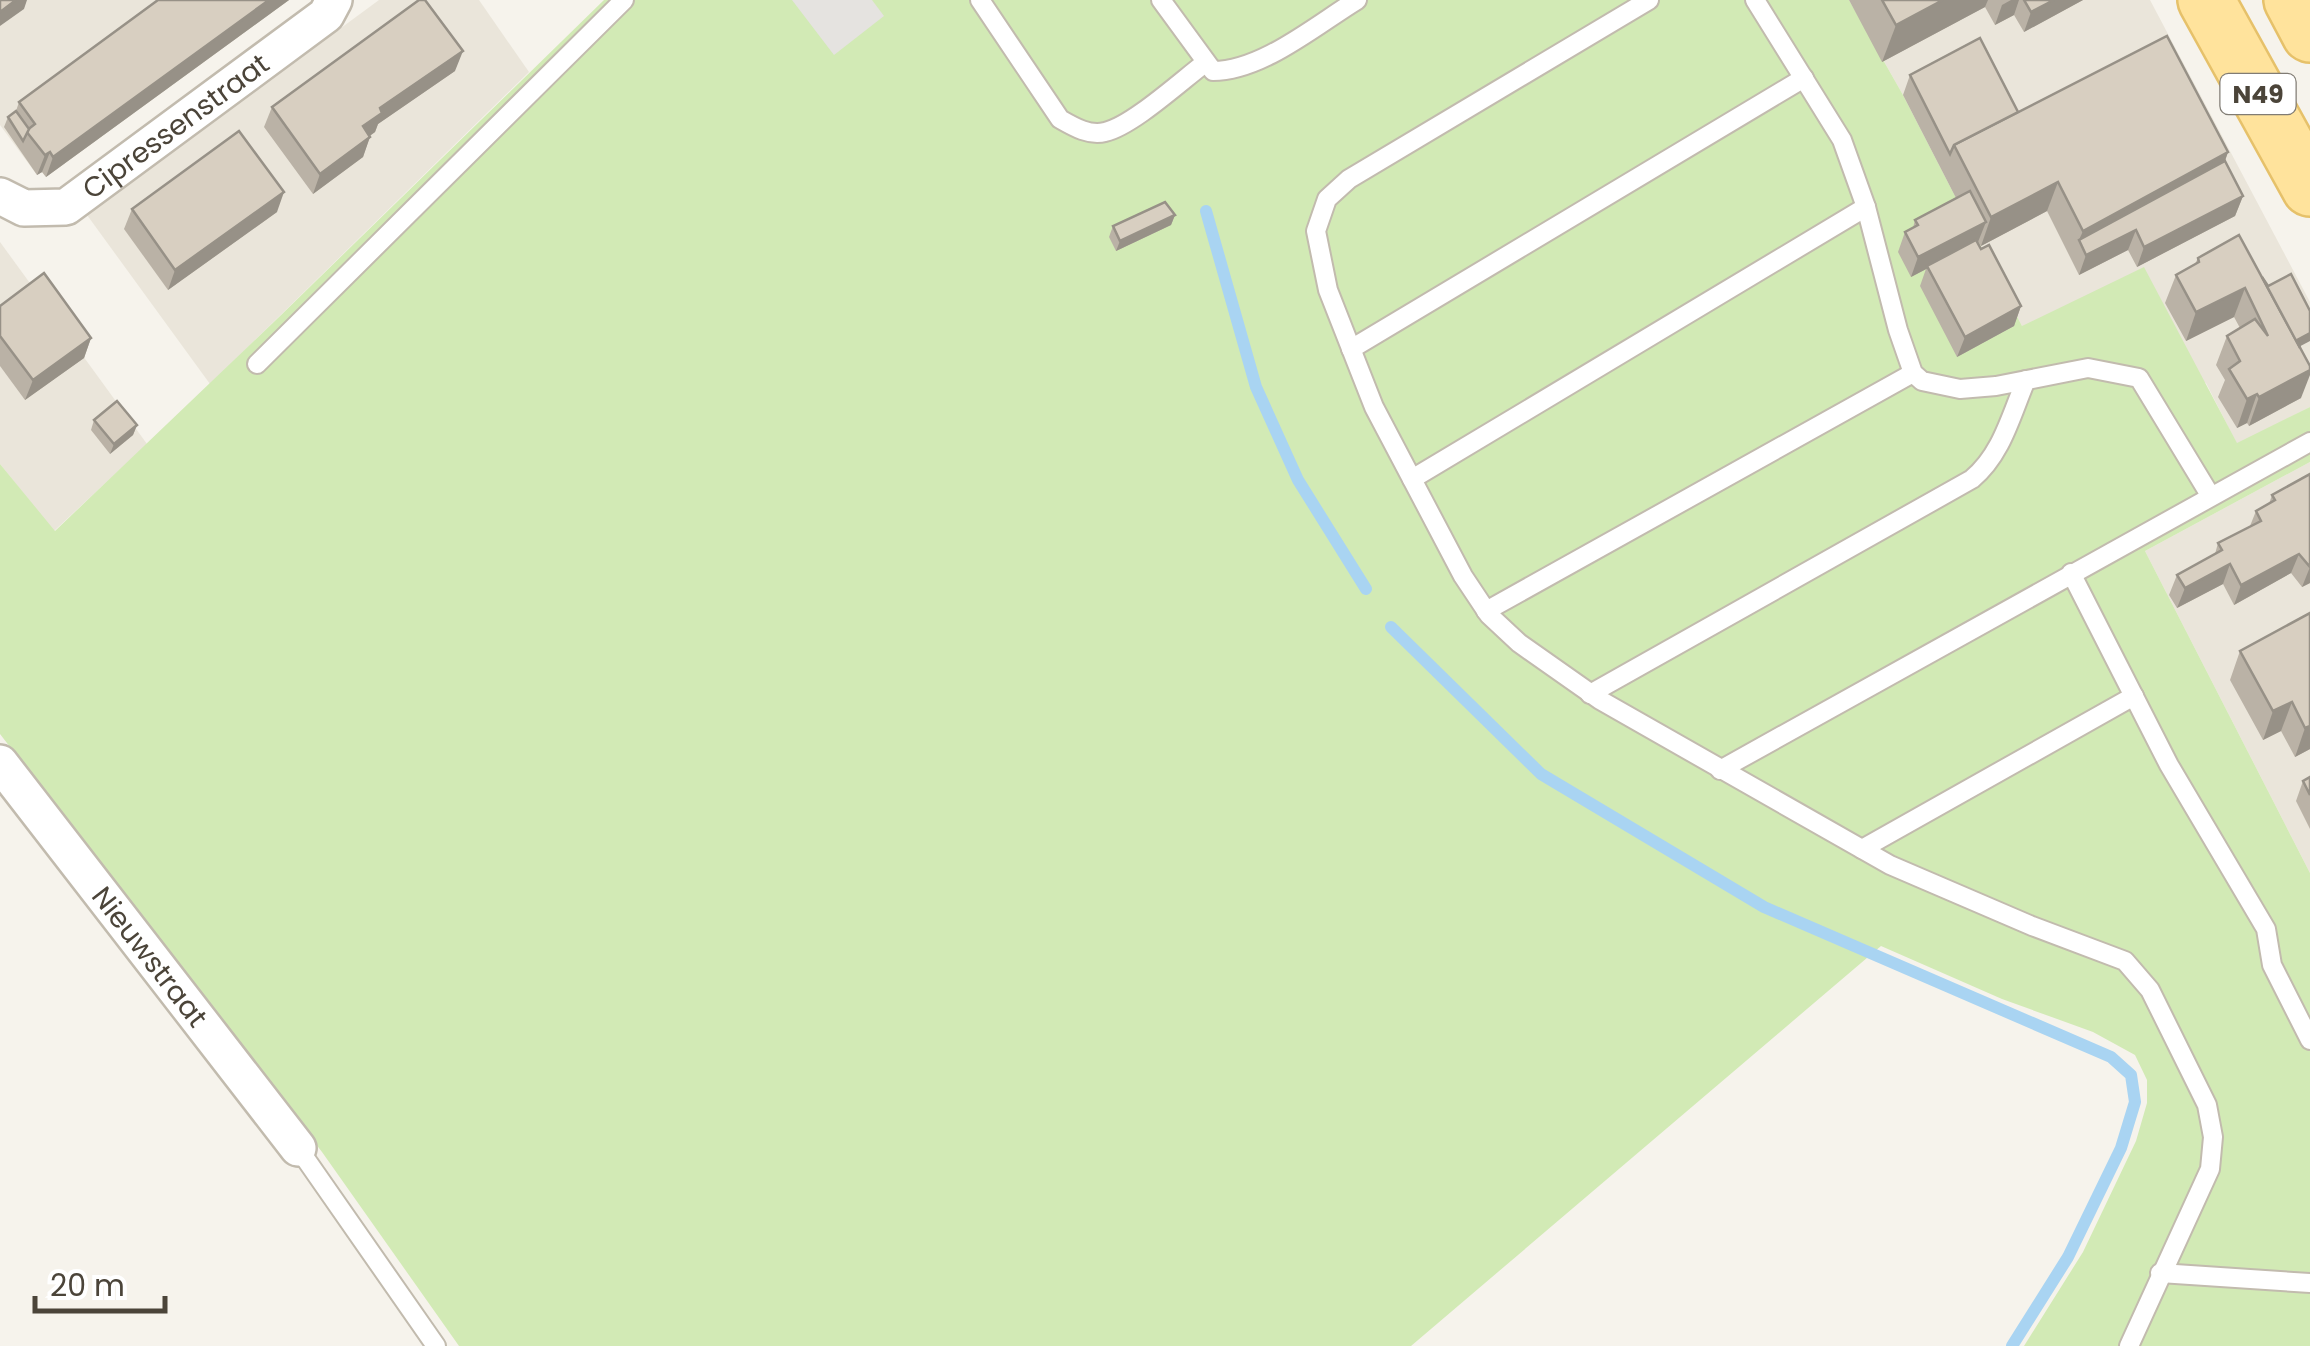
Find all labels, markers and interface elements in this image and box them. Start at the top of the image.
street label: Cipressenstraat [74,45,277,208]
road number: N49 [2220,74,2296,114]
street label: Nieuwstraat [83,879,216,1035]
scale bar [35,1251,165,1313]
text: 20 m [50,1264,125,1307]

